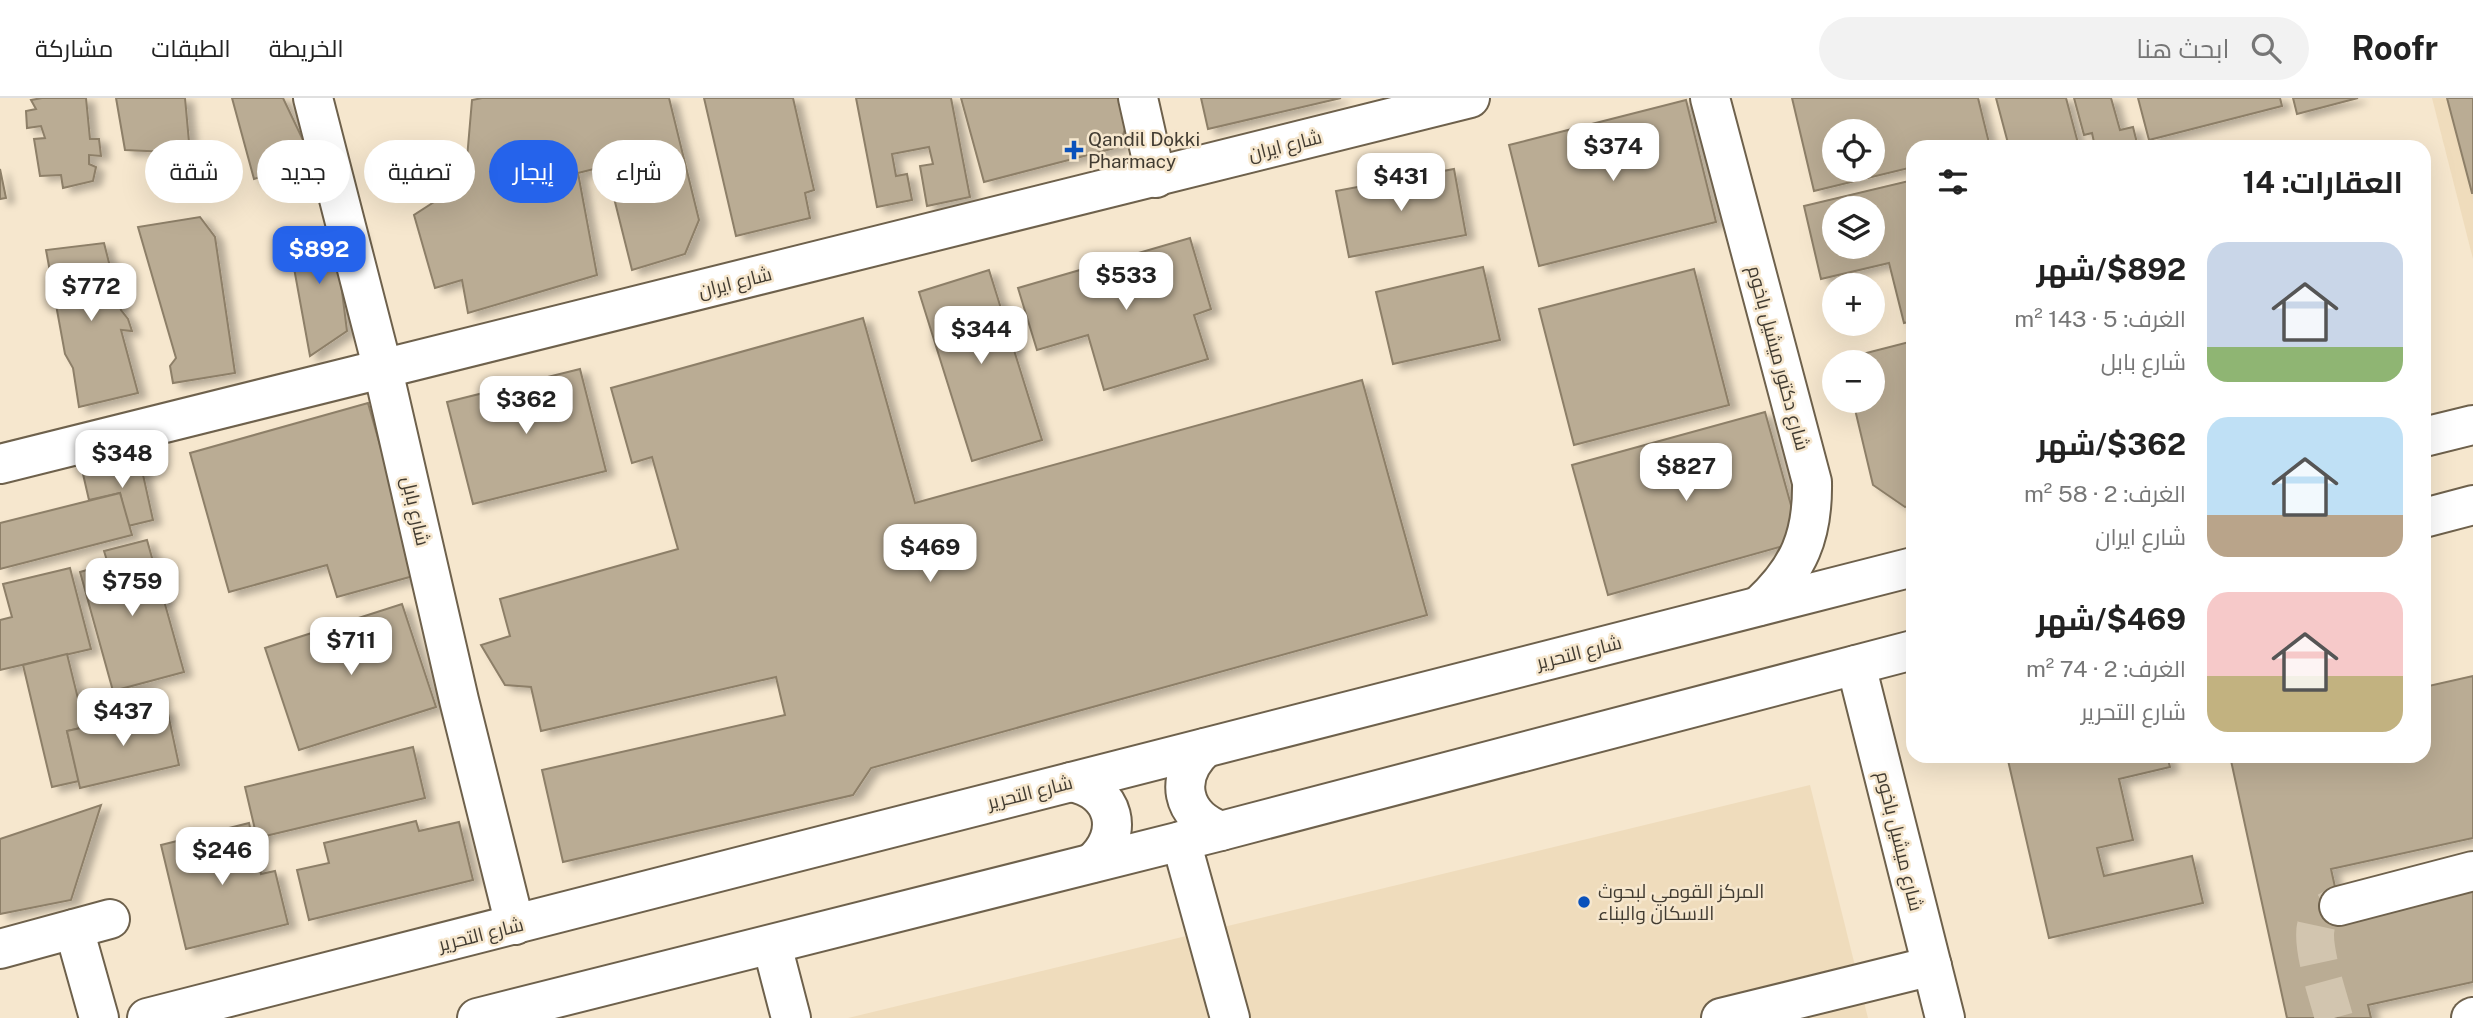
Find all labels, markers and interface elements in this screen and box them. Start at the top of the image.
search box [1819,17,2309,80]
icon: search [2247,29,2285,67]
text: Roofr [2351,29,2438,67]
text: ابحث هنا [2136,33,2229,64]
text: مشاركة [35,34,113,62]
text: الطبقات [151,34,231,62]
text: الخريطة [269,34,344,62]
map controls [1822,119,1885,413]
button: locate [1822,119,1885,182]
pin: $374 [1572,123,1654,183]
street label: شارع ايران [1246,125,1325,168]
place label: Qandil Dokki Pharmacy [1088,128,1200,172]
text: $374 [1583,132,1643,159]
chip: شقة [145,140,243,203]
chip: جديد [257,140,350,203]
chip: تصفية [364,140,475,203]
chip: إيجار [489,140,578,203]
chip: شراء [592,140,686,203]
marker: Qandil Dokki Pharmacy [1066,142,1082,158]
pin: $431 [1360,153,1442,213]
text: $431 [1373,162,1429,189]
icon: filters [1934,163,1972,201]
text: العقارات: 14 [2242,164,2403,200]
button: layers [1822,196,1885,259]
pin: $892 [278,226,360,286]
text: $892 [289,235,349,262]
text: $892/شهر [2037,251,2186,287]
pin: $533 [1085,252,1167,312]
text: $533 [1095,261,1157,288]
street label: شارع ايران [696,262,775,305]
street label: شارع دكتور ميشيل باخوم [1741,263,1814,454]
pin: $772 [50,264,132,323]
icon: home [2263,270,2347,354]
text: $772 [61,272,121,299]
button: + [1822,273,1885,336]
text: الغرف: 5 · 143 m² [2014,305,2186,332]
pin: $344 [940,306,1022,366]
text: $344 [950,315,1012,342]
text: شارع بابل [2101,348,2186,375]
button: − [1822,350,1885,413]
pin: $362 [485,376,567,436]
text: $362 [496,385,556,412]
text: $362/شهر [2037,426,2186,462]
pin: $348 [81,430,163,490]
text: $348 [91,439,153,466]
pin: $827 [1645,444,1727,503]
icon: home [2263,445,2347,529]
text: $827 [1656,452,1716,479]
street label: شارع بابل [394,474,435,548]
text: الغرف: 2 · 58 m² [2024,480,2186,507]
text: شارع ايران [2095,523,2186,550]
pin: $469 [889,524,971,584]
text: $469 [899,533,961,560]
pin: $759 [91,559,173,618]
text: $759 [102,567,162,594]
text: $469/شهر [2036,601,2186,637]
pin: $711 [310,618,392,677]
icon: home [2263,620,2347,704]
text: $711 [326,626,376,653]
street label: شارع التحرير [1533,631,1624,676]
text: الغرف: 2 · 74 m² [2026,655,2186,682]
pin: $437 [82,688,164,748]
text: $437 [93,697,153,724]
text: شارع التحرير [2081,698,2186,725]
street label: شارع ميشيل باخوم [1869,769,1928,914]
street label: شارع التحرير [984,771,1075,816]
pin: $246 [181,828,263,887]
text: $246 [192,836,252,863]
place label: المركز القومي لبحوث الاسكان والبناء [1598,880,1764,925]
marker: المركز القومي لبحوث الاسكان والبناء [1576,894,1592,910]
street label: شارع التحرير [435,913,526,958]

